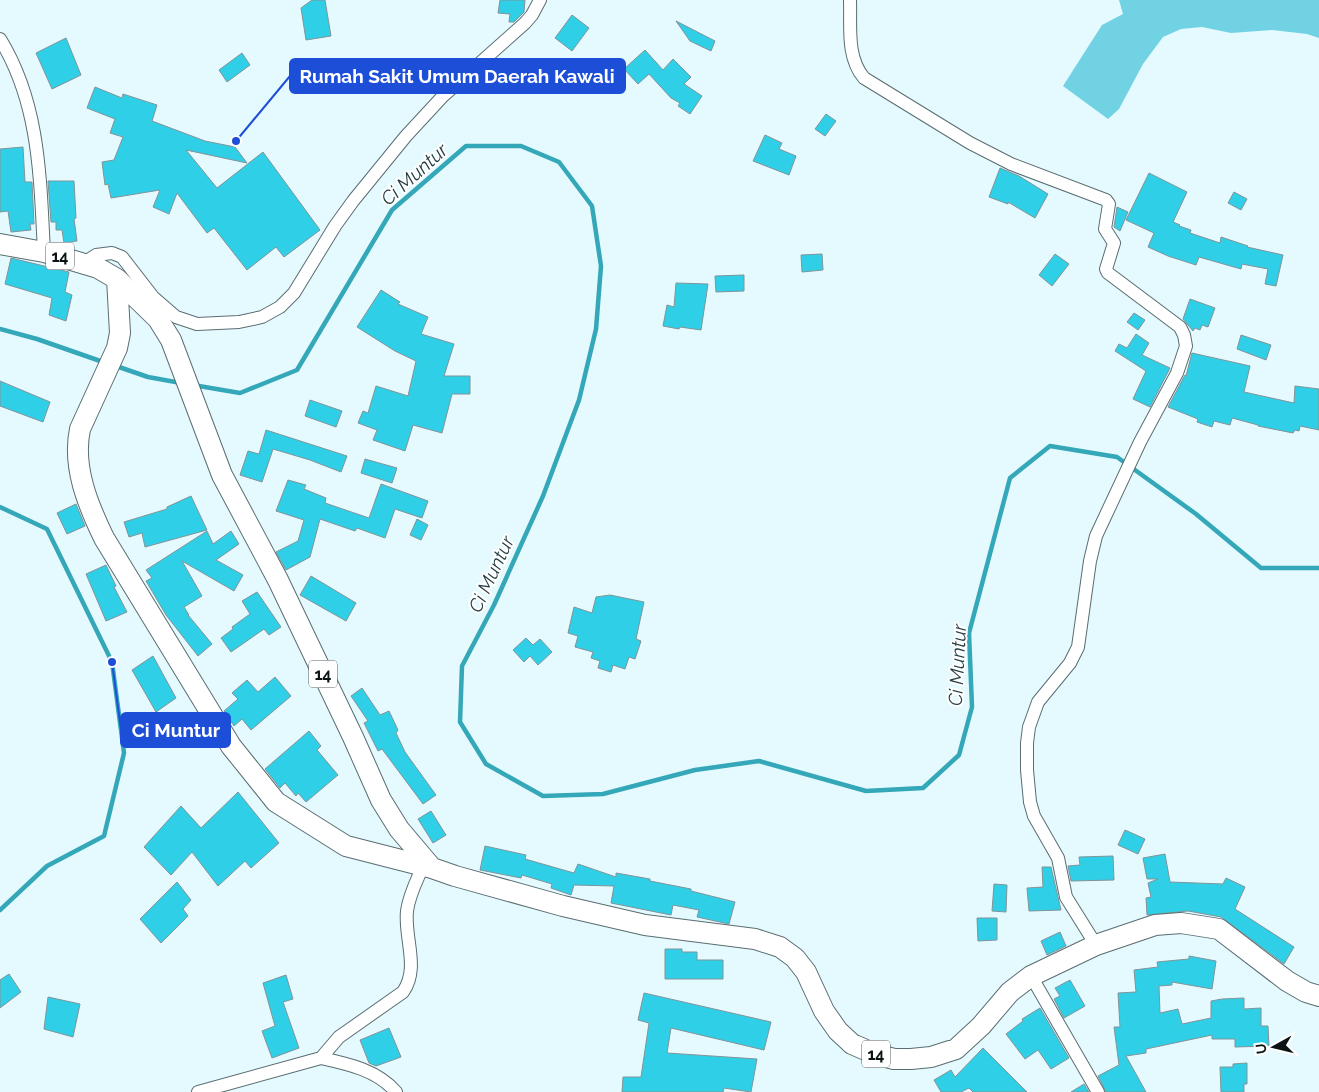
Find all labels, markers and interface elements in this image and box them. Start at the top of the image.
callout: Rumah Sakit Umum Daerah Kawali [290,59,625,93]
text: Rumah Sakit Umum Daerah Kawali [299,65,615,87]
water label: Ci Muntur [376,137,453,210]
road number: 14 [46,242,74,270]
water label: Ci Muntur [464,531,519,616]
water label: Ci Muntur [944,622,970,706]
road number: 14 [309,661,337,688]
callout: Ci Muntur [121,713,230,747]
text: Ci Muntur [132,719,221,741]
north arrow [1249,1022,1299,1072]
road number: 14 [862,1040,890,1068]
text: U [1252,1042,1270,1055]

